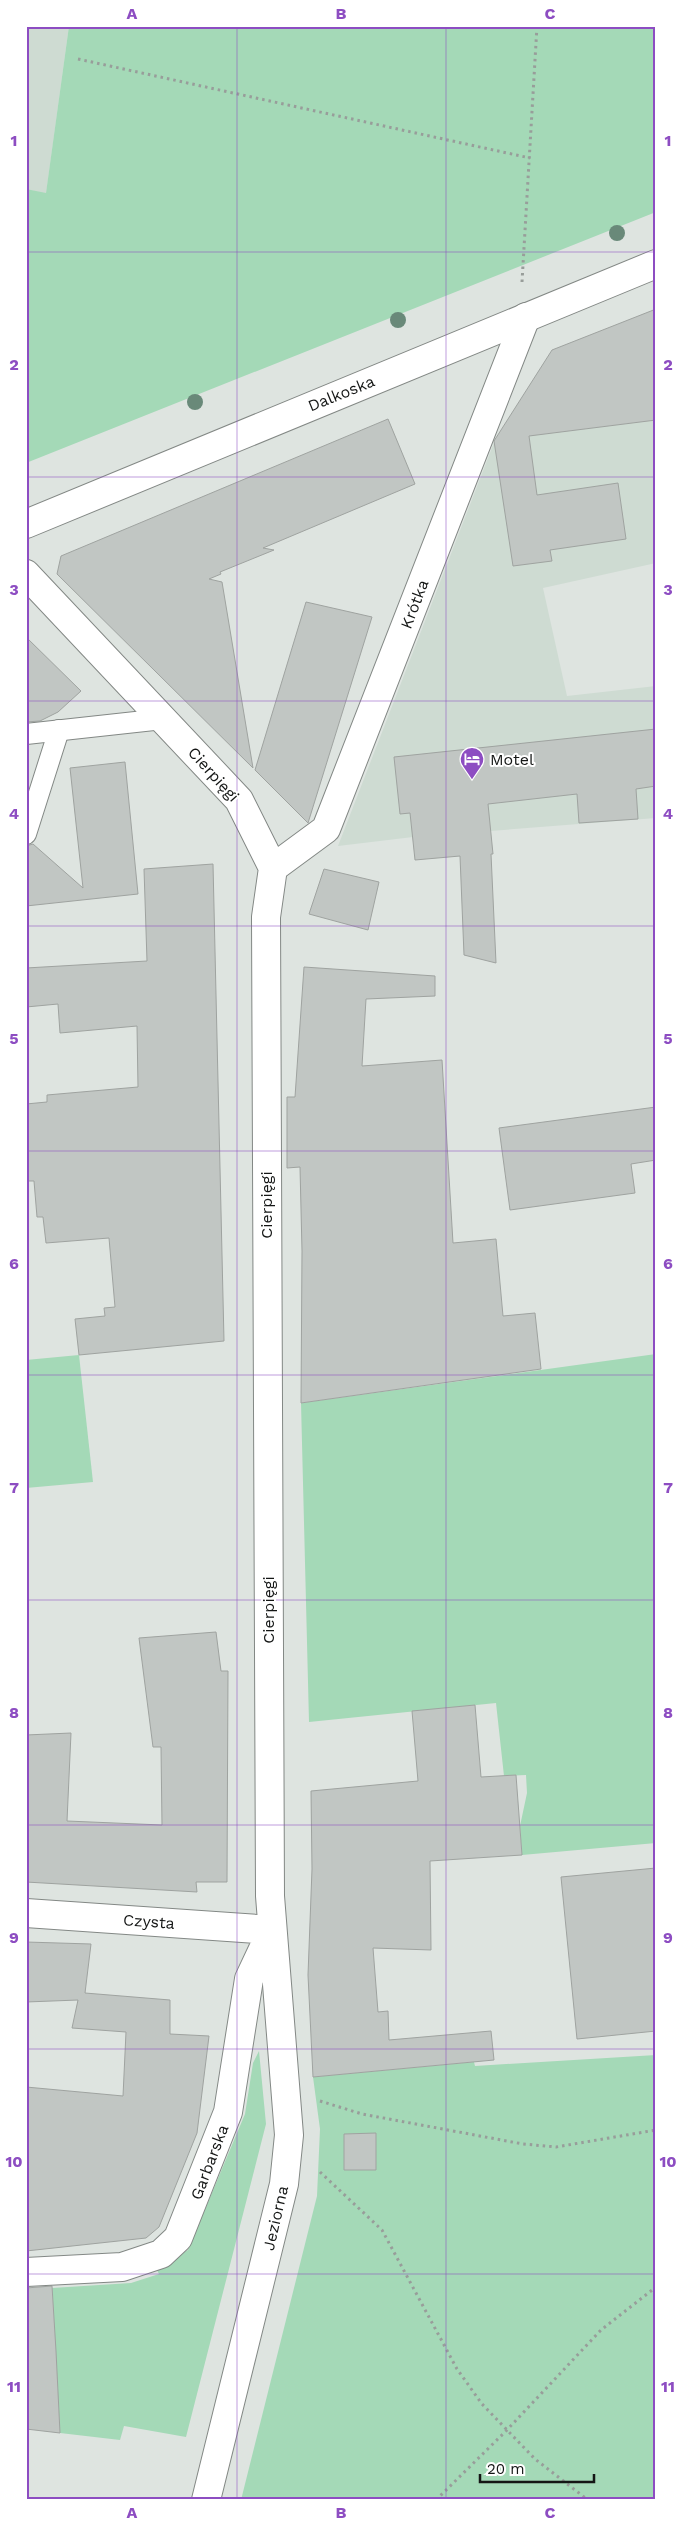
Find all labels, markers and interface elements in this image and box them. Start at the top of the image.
text: A [127,4,138,23]
text: B [336,4,347,23]
text: C [545,4,556,23]
text: 1 [11,131,17,150]
text: 1 [665,131,671,150]
text: 2 [9,355,19,374]
text: 2 [663,355,673,374]
street label: Dalkoska [305,371,377,415]
street label: Krótka [396,577,432,631]
text: 3 [9,580,19,599]
text: 3 [663,580,673,599]
street label: Cierpięgi [184,743,243,806]
hotel icon: Motel [459,746,485,780]
place label: Motel [490,750,534,769]
text: 4 [9,804,19,823]
text: 4 [663,804,673,823]
text: 5 [9,1029,19,1048]
text: 5 [663,1029,673,1048]
street label: Cierpięgi [257,1171,276,1239]
text: 6 [9,1254,19,1273]
text: 6 [663,1254,673,1273]
text: 7 [9,1478,19,1497]
text: 7 [663,1478,673,1497]
street label: Cierpięgi [259,1576,278,1644]
text: 8 [9,1703,19,1722]
text: 8 [663,1703,673,1722]
street label: Czysta [122,1910,175,1933]
text: 9 [9,1928,19,1947]
text: 9 [663,1928,673,1947]
street label: Garbarska [186,2122,232,2202]
text: 10 [5,2152,23,2171]
text: 10 [659,2152,677,2171]
street label: Jeziorna [259,2184,292,2252]
text: 11 [7,2377,21,2396]
text: 11 [661,2377,675,2396]
scale bar [480,2451,593,2483]
text: 20 m [487,2460,525,2478]
text: A [127,2503,138,2522]
text: B [336,2503,347,2522]
text: C [545,2503,556,2522]

